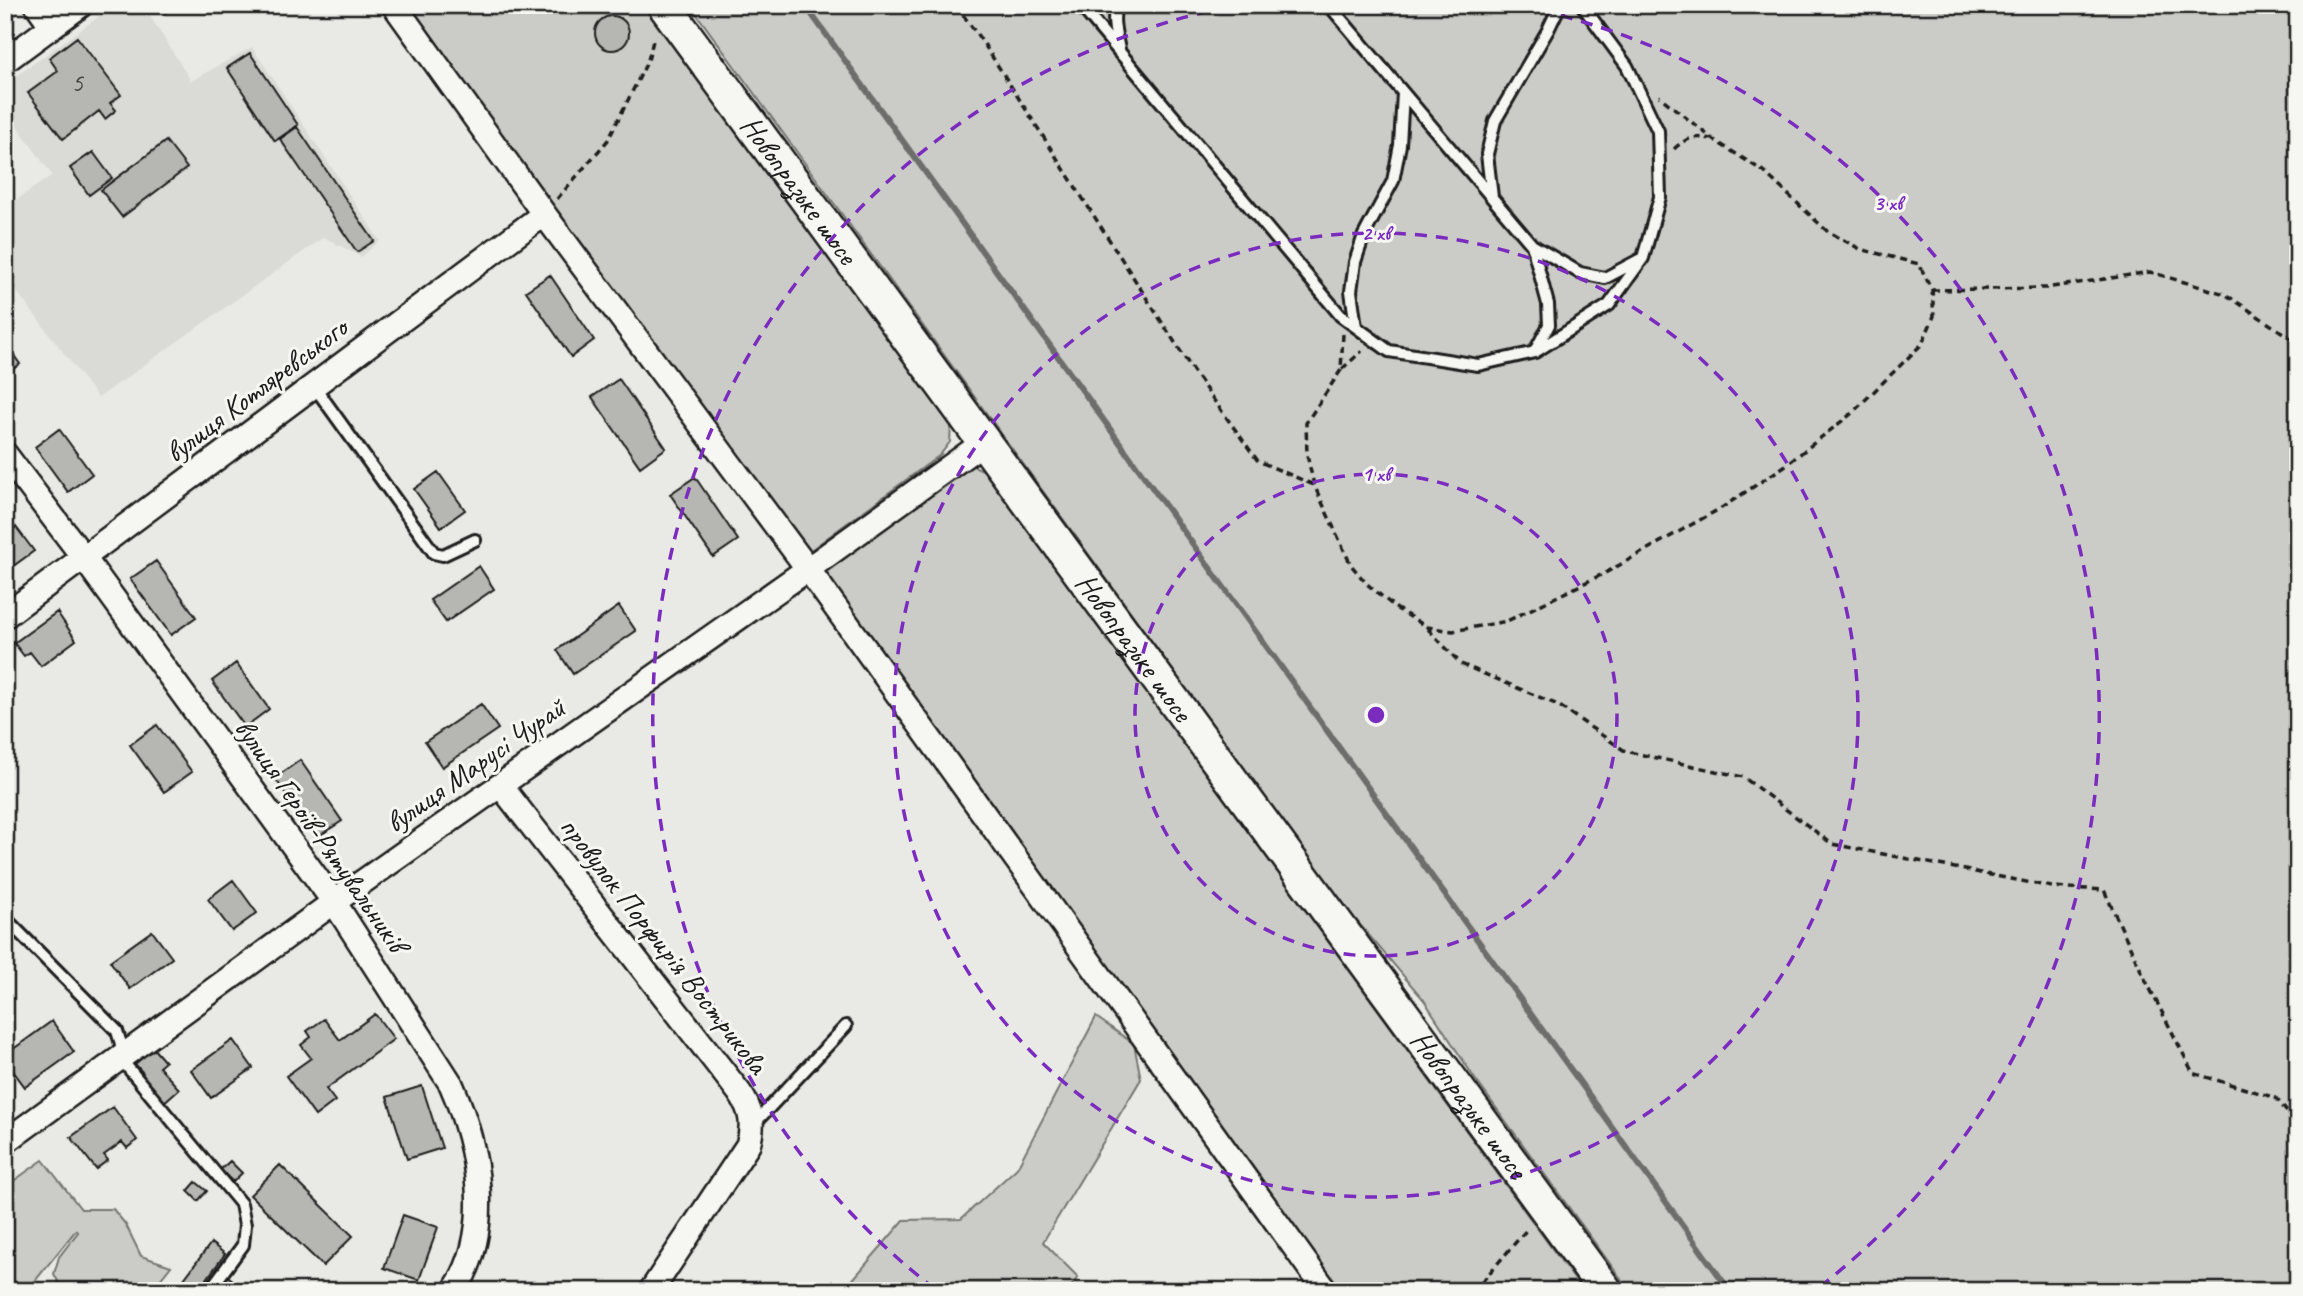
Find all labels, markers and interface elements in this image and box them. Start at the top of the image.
house number: 5 [71,66,84,99]
street label: Новопразьке шосе [732,108,868,273]
text: 3 хв [1874,190,1906,216]
text: 2 хв [1362,220,1394,246]
street label: вулиця Котляревського [157,307,358,471]
text: 1 хв [1362,461,1394,487]
street label: Новопразьке шосе [1067,565,1203,731]
street label: вулиця Марусі Чурай [378,688,574,841]
centre of rings [1364,703,1388,727]
street label: вулиця Героїв-Рятувальників [226,711,420,965]
street label: провулок Порфирія Вострикова [552,808,778,1083]
street label: Новопразьке шосе [1402,1023,1538,1188]

